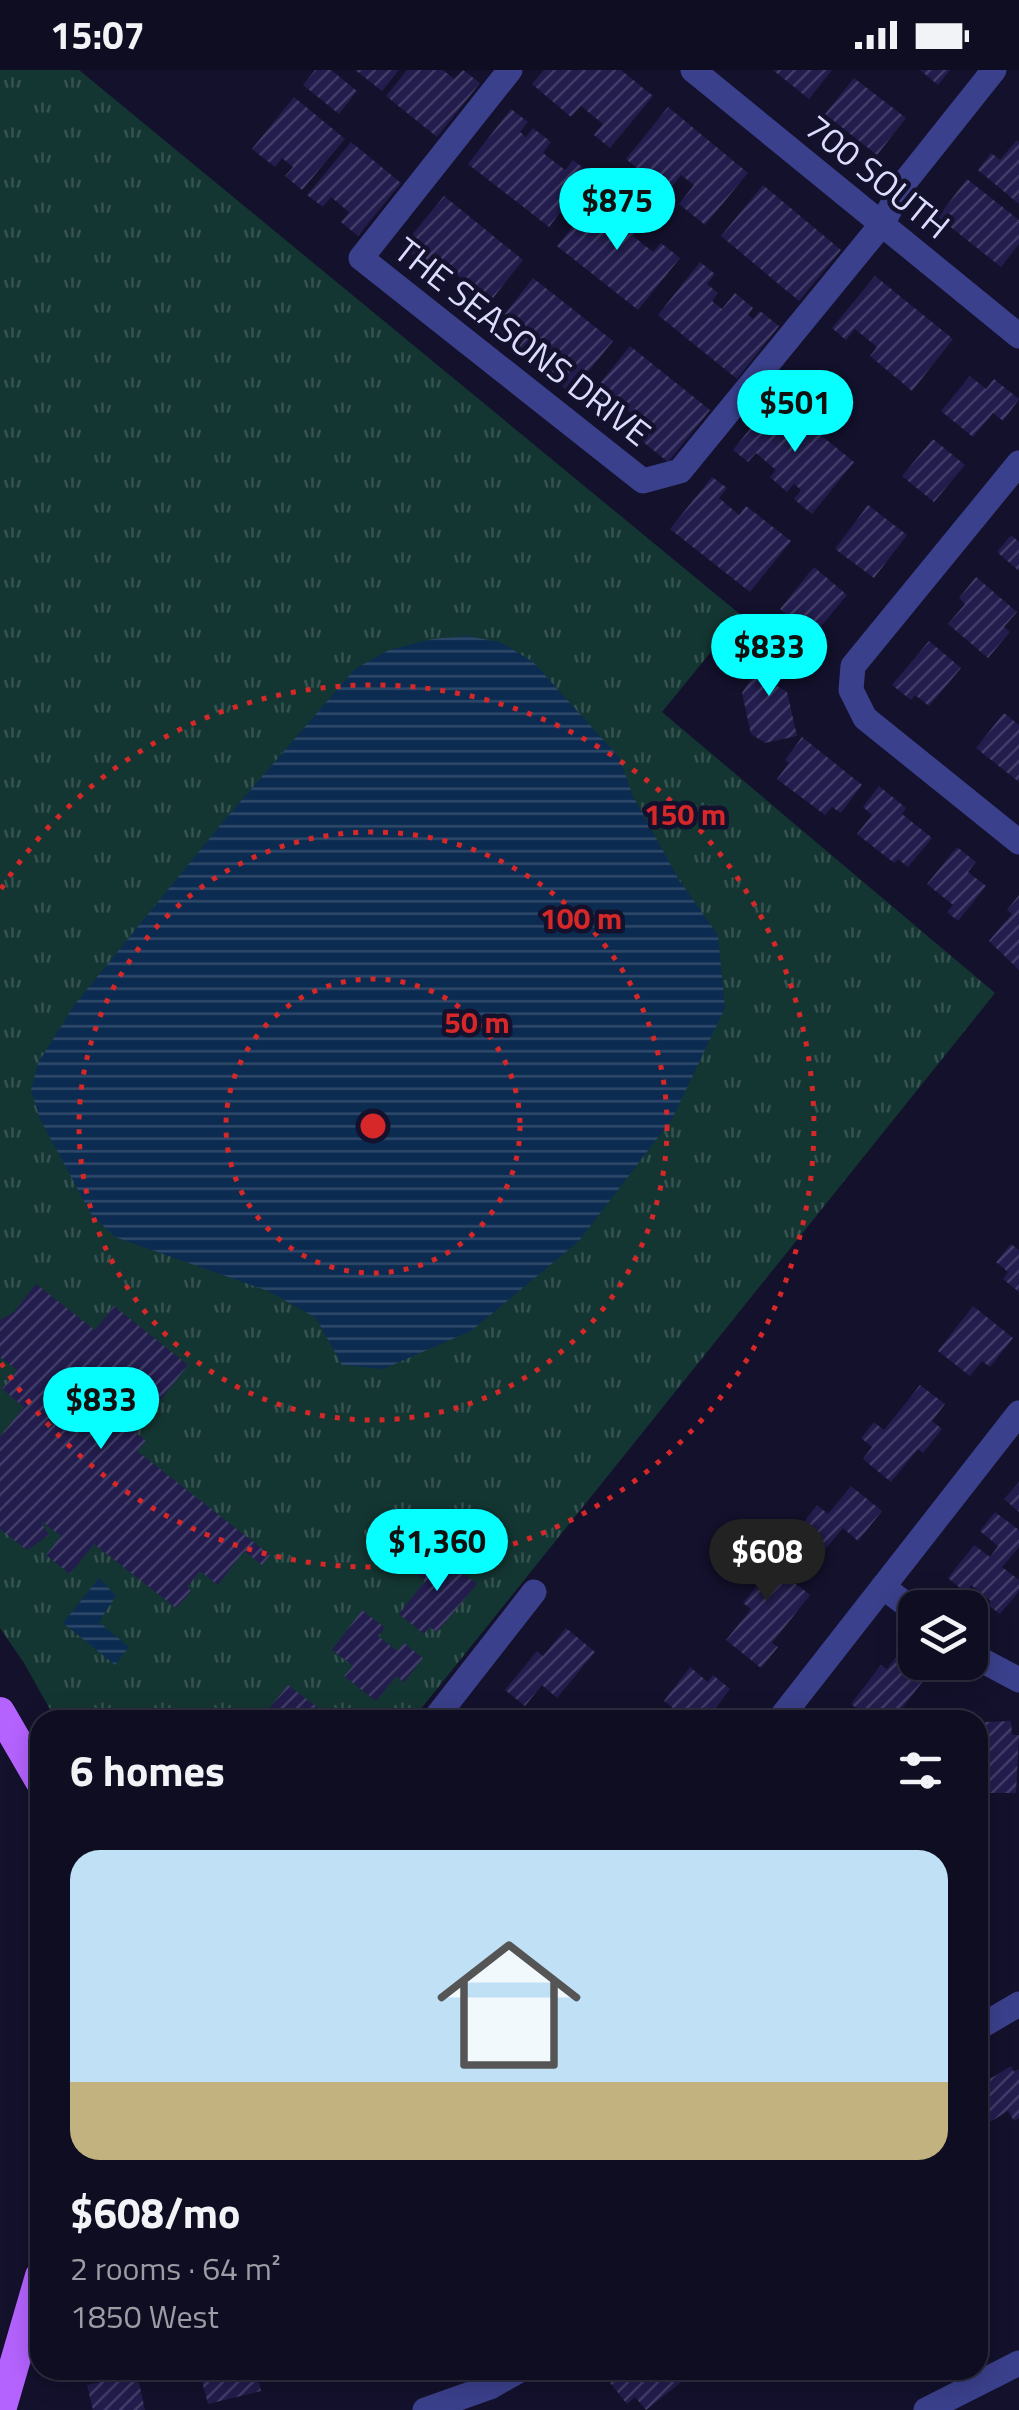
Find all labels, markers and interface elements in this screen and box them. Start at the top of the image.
text: 15:07 [50,6,145,64]
street label: 700 SOUTH [794,101,962,251]
pin: $875 [558,168,676,253]
text: $875 [581,176,653,224]
street label: THE SEASONS DRIVE [383,223,663,459]
pin: $501 [736,370,854,455]
text: $501 [759,378,831,426]
pin: $833 [710,614,828,699]
text: $833 [733,622,805,670]
text: 150 m [644,791,726,837]
text: 100 m [540,895,622,941]
text: 50 m [444,999,510,1045]
centre of rings [355,1108,391,1144]
pin: $833 [42,1367,160,1452]
text: $833 [65,1375,137,1423]
pin: $1,360 [356,1509,518,1594]
text: $1,360 [388,1517,486,1565]
pin: $608 [708,1519,826,1604]
text: $608 [731,1527,803,1575]
map controls [898,1590,988,1680]
button: layers [898,1590,988,1680]
text: 6 homes [70,1738,225,1802]
icon: filters [893,1743,948,1798]
icon: home [419,1915,599,2095]
text: $608/mo [70,2180,240,2244]
text: 2 rooms · 64 m² [70,2244,281,2292]
text: 1850 West [70,2292,219,2340]

